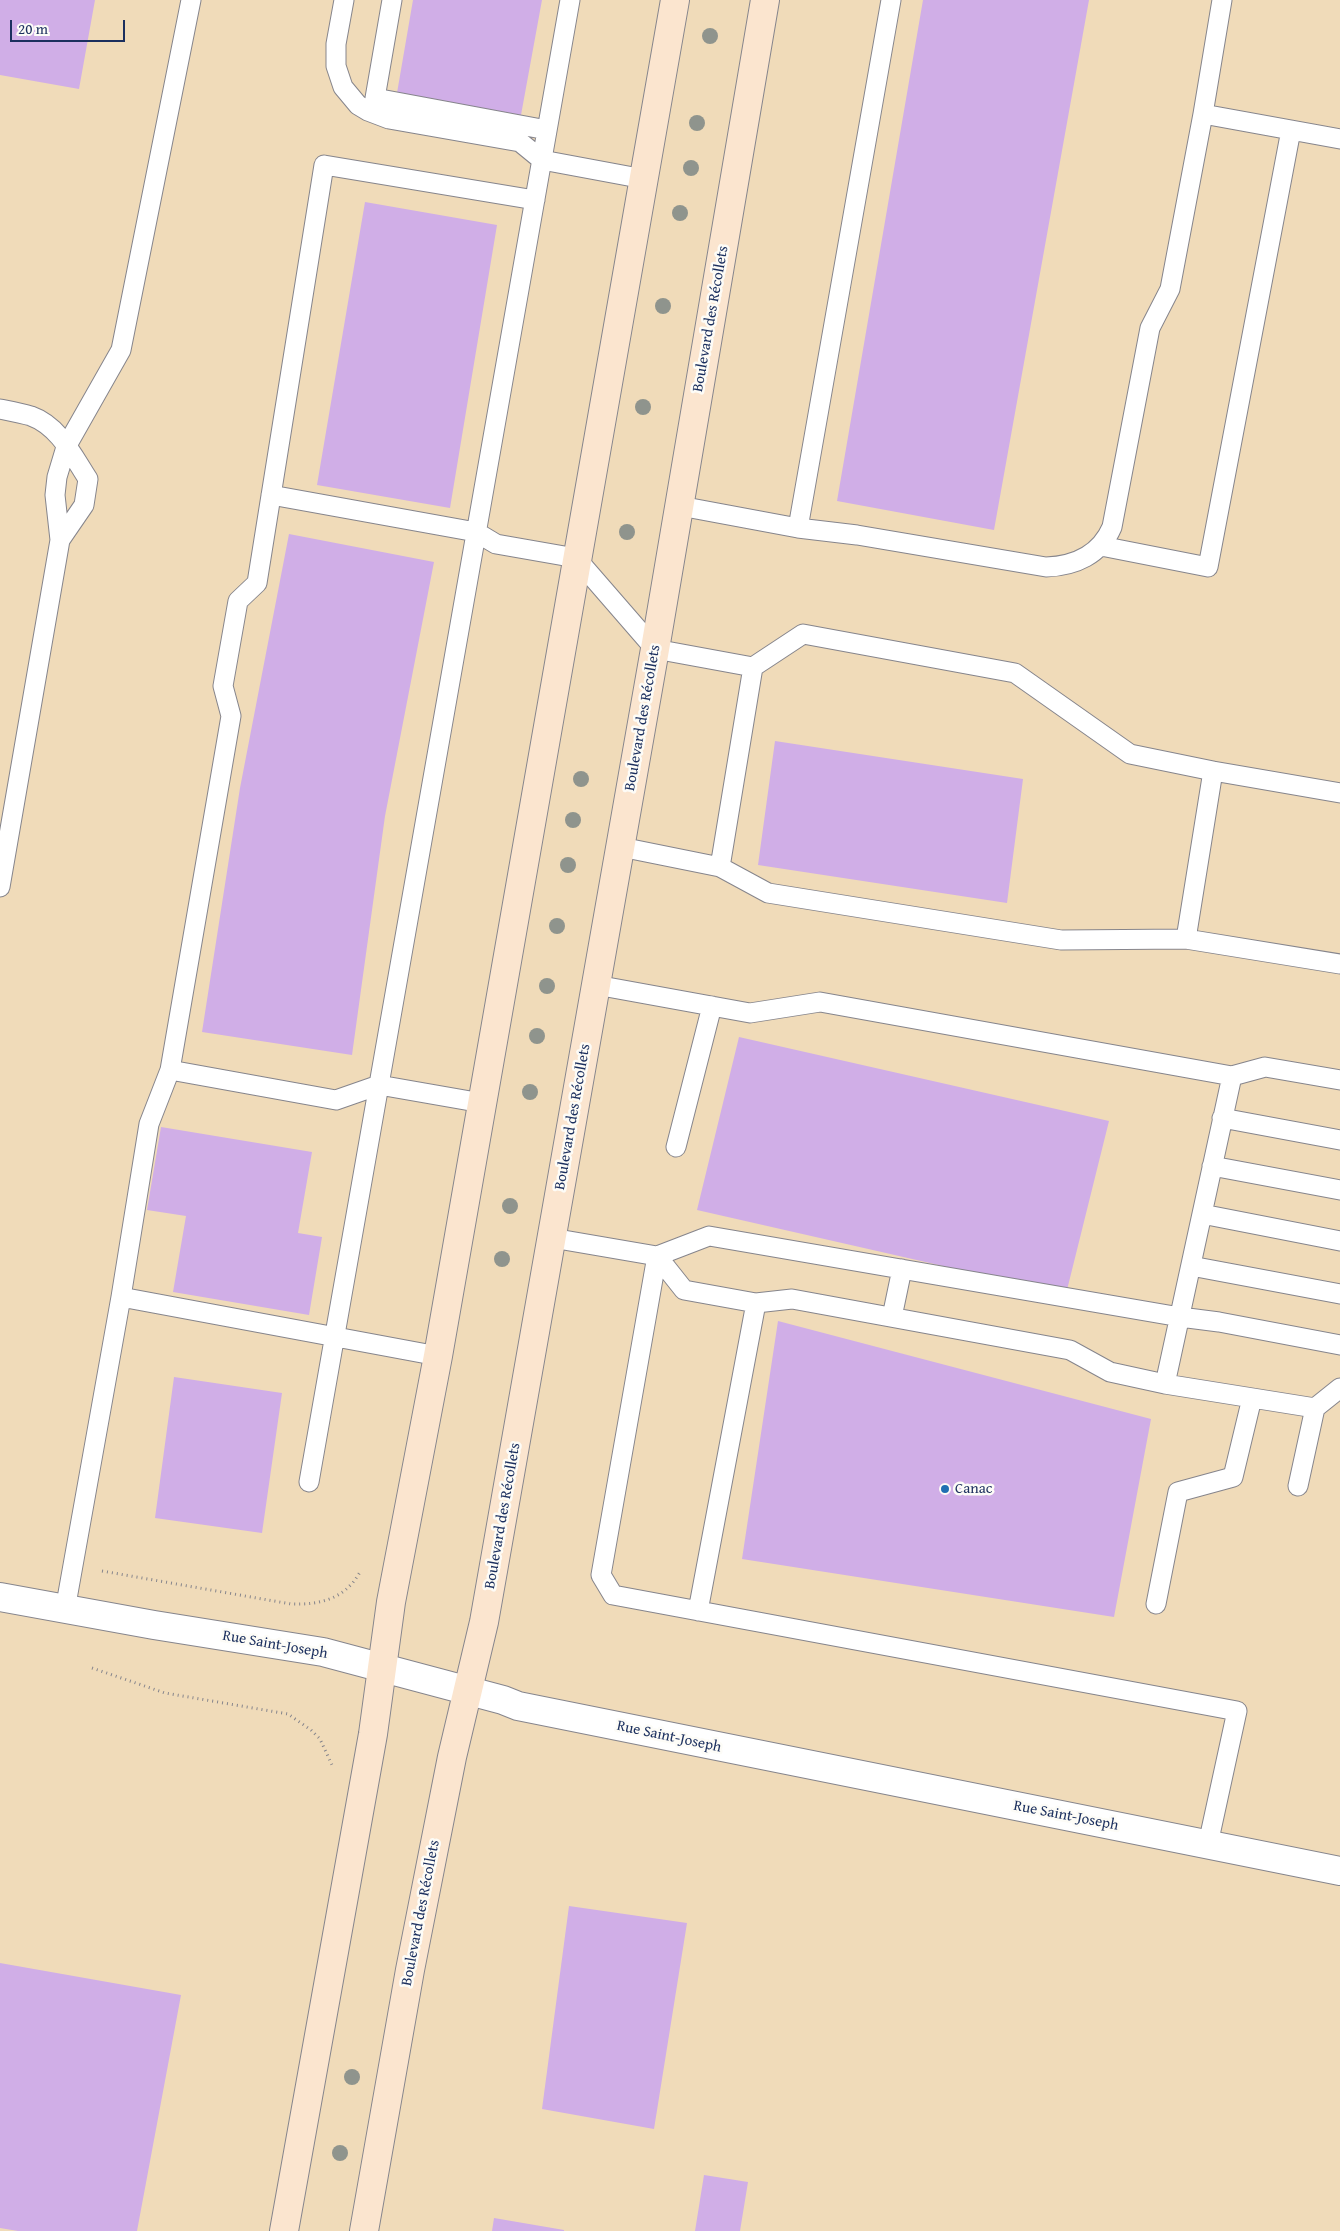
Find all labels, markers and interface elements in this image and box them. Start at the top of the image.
scale bar [12,10,128,42]
text: 20 m [18,18,48,39]
street label: Boulevard des Récollets [689,245,733,393]
street label: Boulevard des Récollets [621,644,665,792]
street label: Boulevard des Récollets [551,1043,595,1191]
street label: Boulevard des Récollets [481,1442,525,1590]
place label: Canac [955,1480,992,1498]
marker: Canac [939,1483,951,1495]
street label: Rue Saint-Joseph [221,1627,329,1663]
street label: Rue Saint-Joseph [615,1717,723,1757]
street label: Rue Saint-Joseph [1012,1797,1120,1835]
street label: Boulevard des Récollets [398,1839,444,1987]

